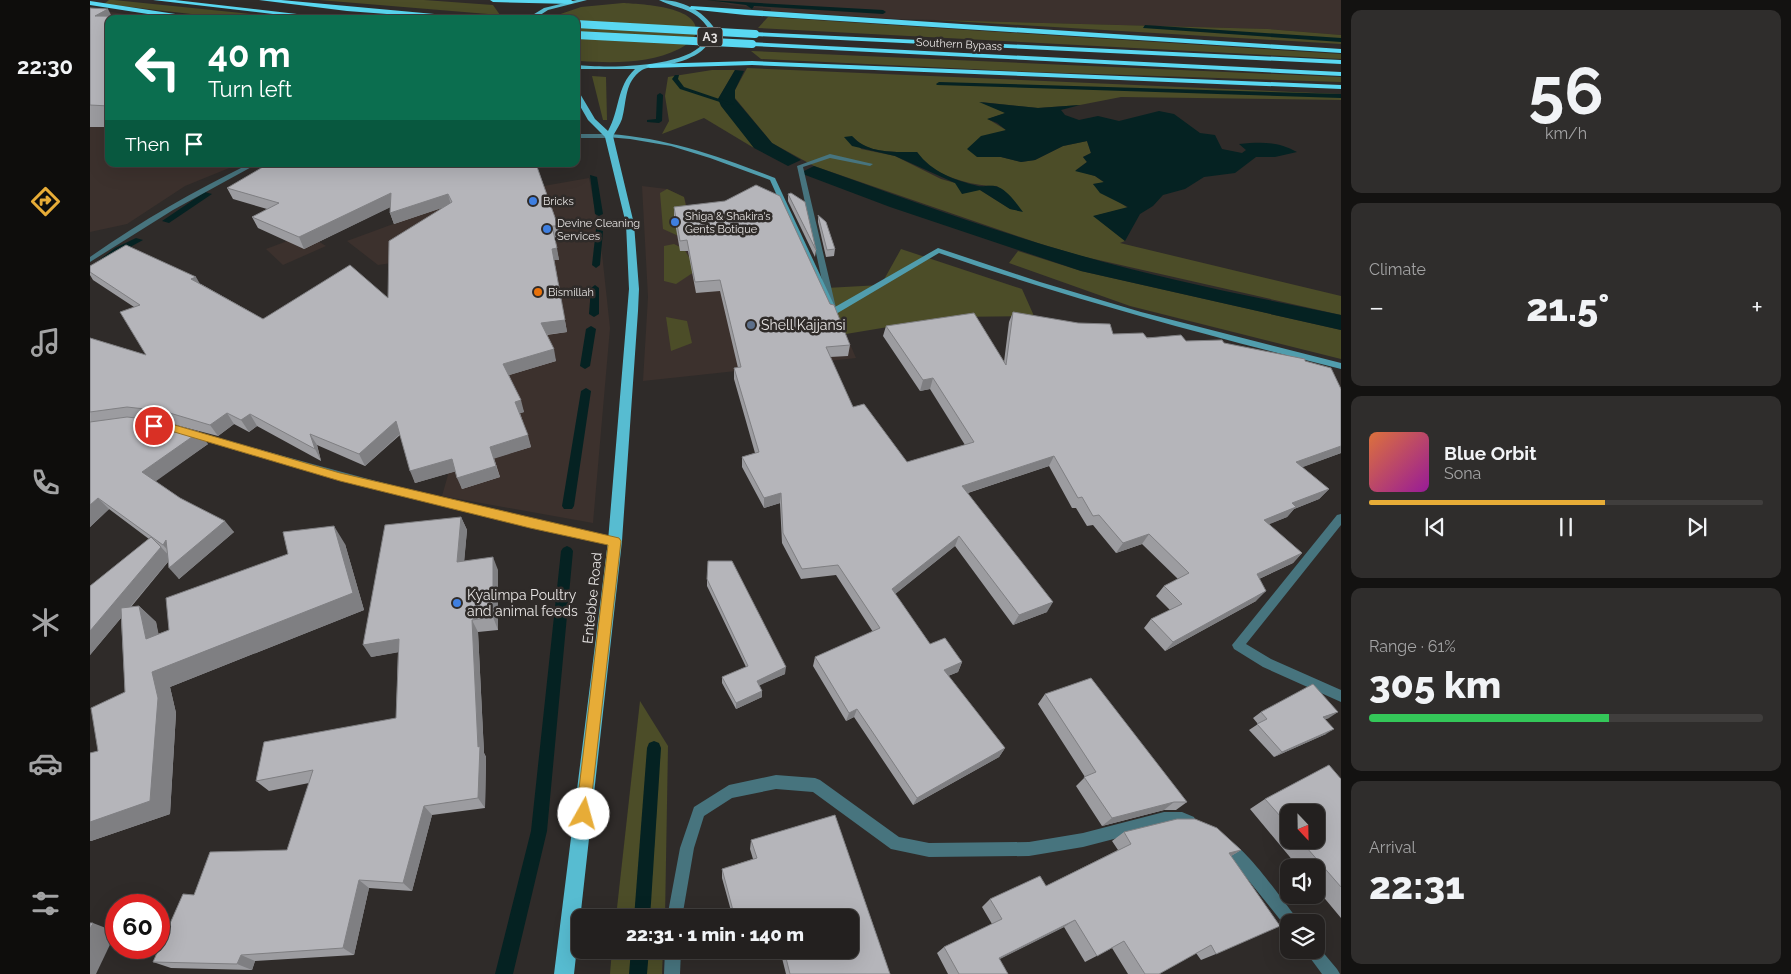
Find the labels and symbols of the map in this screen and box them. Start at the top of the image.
road number: A3 [698,28,722,46]
street label: Southern Bypass [916,36,1002,53]
marker: Bricks [527,195,539,207]
place label: Bricks [543,195,574,208]
place label: Shiga & Shakira's Gents Botique [685,210,771,236]
marker: Shiga & Shakira's Gents Botique [669,216,681,228]
place label: Devine Cleaning Services [557,217,640,243]
marker: Devine Cleaning Services [541,223,553,235]
marker: Bismillah [532,286,544,298]
place label: Bismillah [548,286,594,299]
place label: Shell Kajjansi [761,317,845,333]
marker: Shell Kajjansi [745,319,757,331]
pin [133,405,175,447]
street label: Entebbe Road [579,551,605,645]
place label: Kyalimpa Poultry and animal feeds [467,587,578,619]
marker: Kyalimpa Poultry and animal feeds [451,597,463,609]
position arrow [557,787,609,839]
north arrow [1280,804,1325,849]
speed limit sign: 60 [105,894,170,959]

